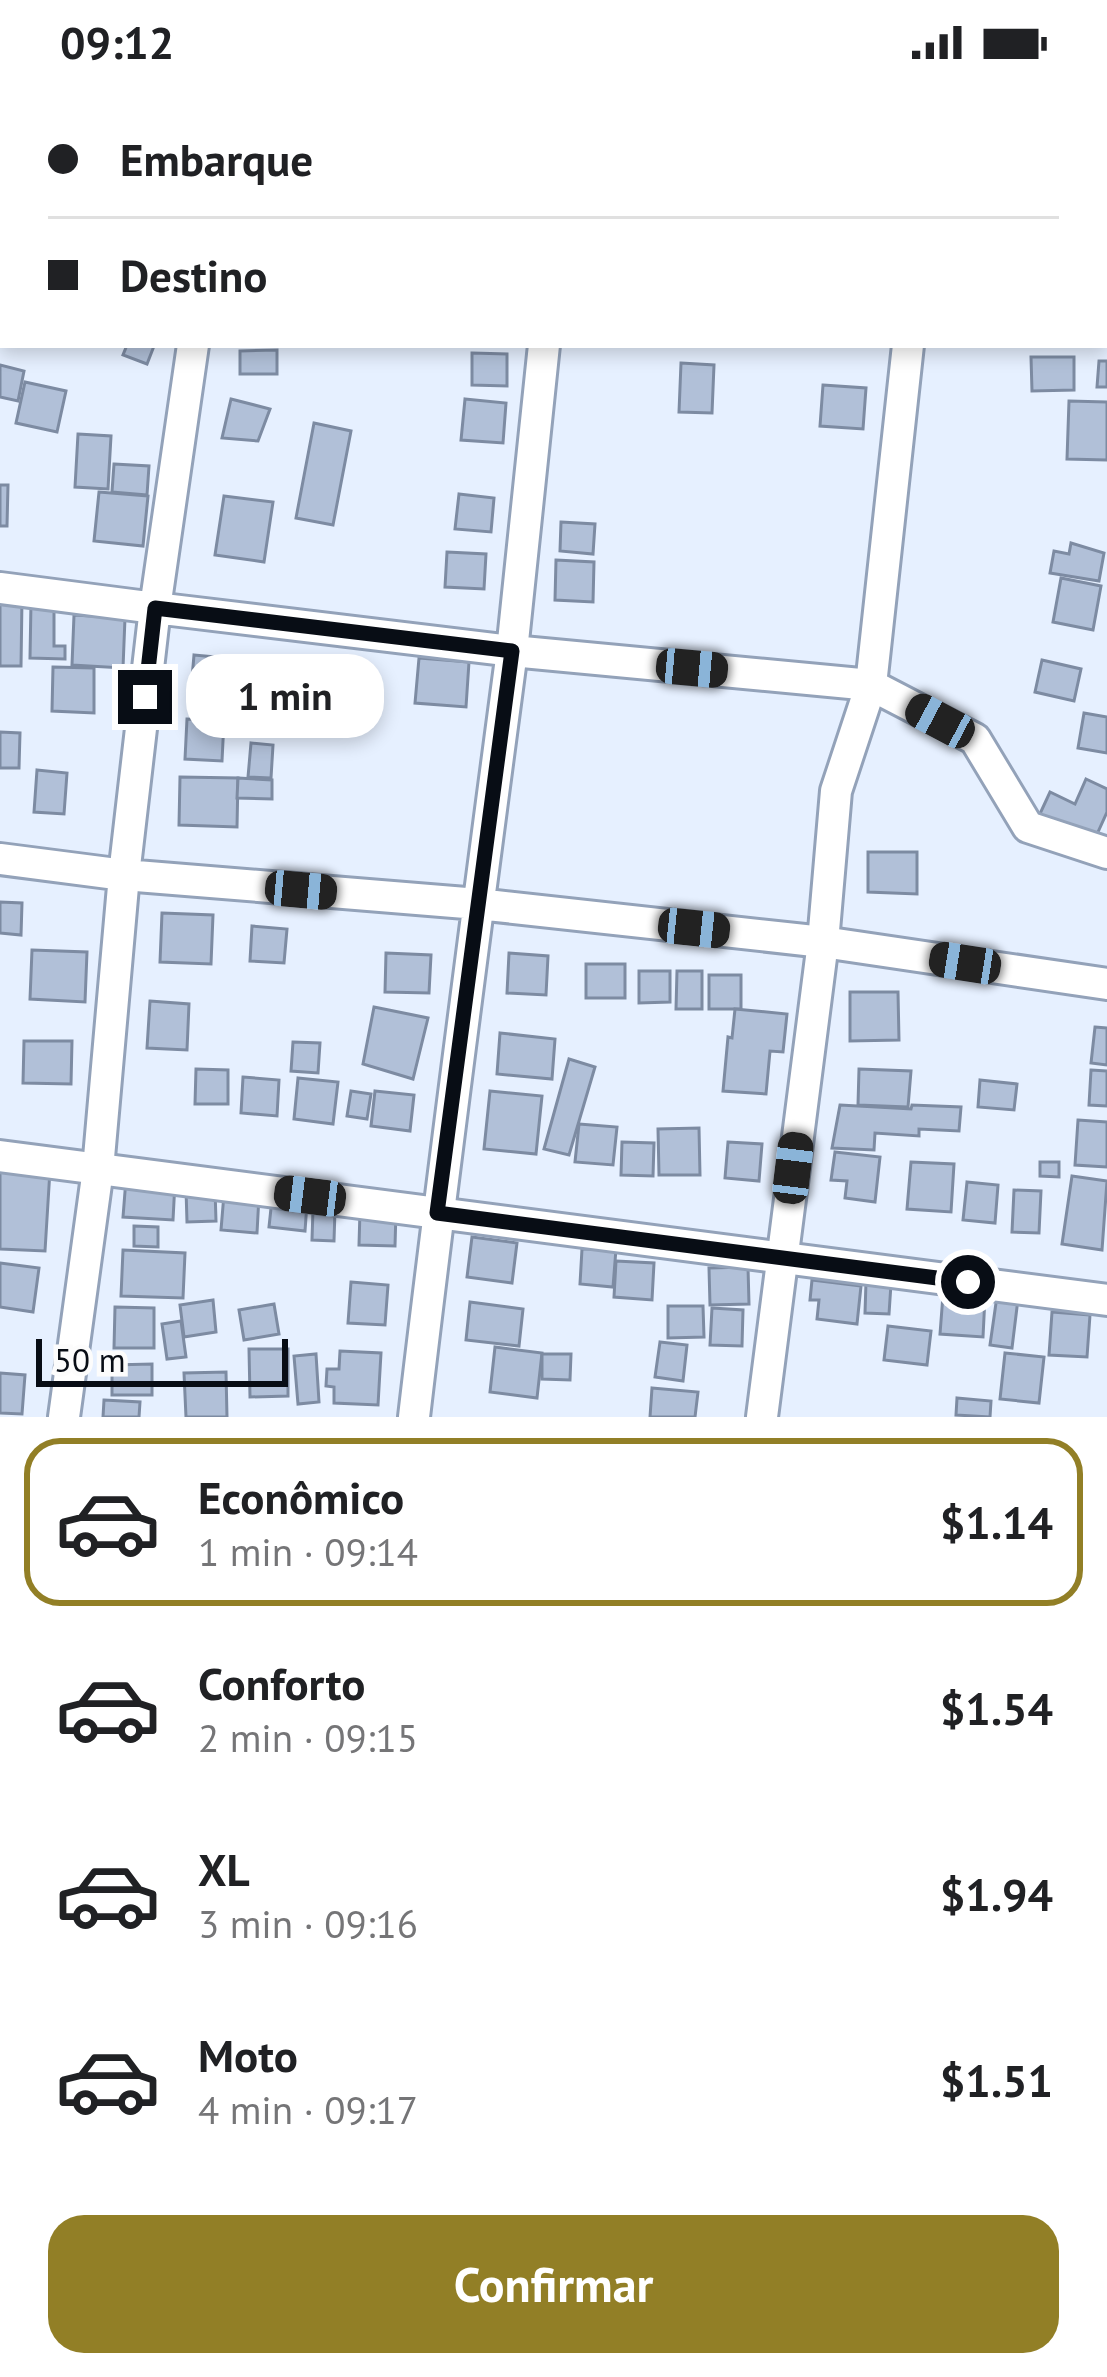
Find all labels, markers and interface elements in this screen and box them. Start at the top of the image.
text: 09:12 [60,13,174,71]
text: Embarque [120,130,313,188]
text: Destino [120,246,267,304]
car [655,647,729,689]
callout: 1 min [187,655,385,739]
route end [118,670,172,724]
text: 1 min [237,670,333,721]
car [900,688,980,754]
car [264,869,338,911]
car [656,906,732,950]
car [927,940,1003,986]
car [771,1130,815,1206]
car [272,1174,348,1218]
route start [941,1255,995,1309]
scale bar [36,1333,288,1386]
text: 50 m [54,1338,126,1381]
icon: car [54,1468,162,1576]
text: Econômico [198,1468,404,1526]
text: $1.14 [940,1493,1053,1551]
text: 1 min · 09:14 [198,1526,418,1577]
icon: car [54,1654,162,1762]
text: Conforto [198,1654,365,1712]
text: $1.54 [940,1679,1053,1737]
text: 2 min · 09:15 [198,1712,418,1763]
icon: car [54,1840,162,1948]
text: XL [198,1840,250,1898]
text: $1.94 [940,1865,1053,1923]
text: 3 min · 09:16 [198,1898,418,1949]
icon: car [54,2026,162,2134]
text: Moto [198,2026,298,2084]
text: $1.51 [940,2051,1053,2109]
text: 4 min · 09:17 [198,2084,418,2135]
button: Confirmar [48,2215,1059,2353]

